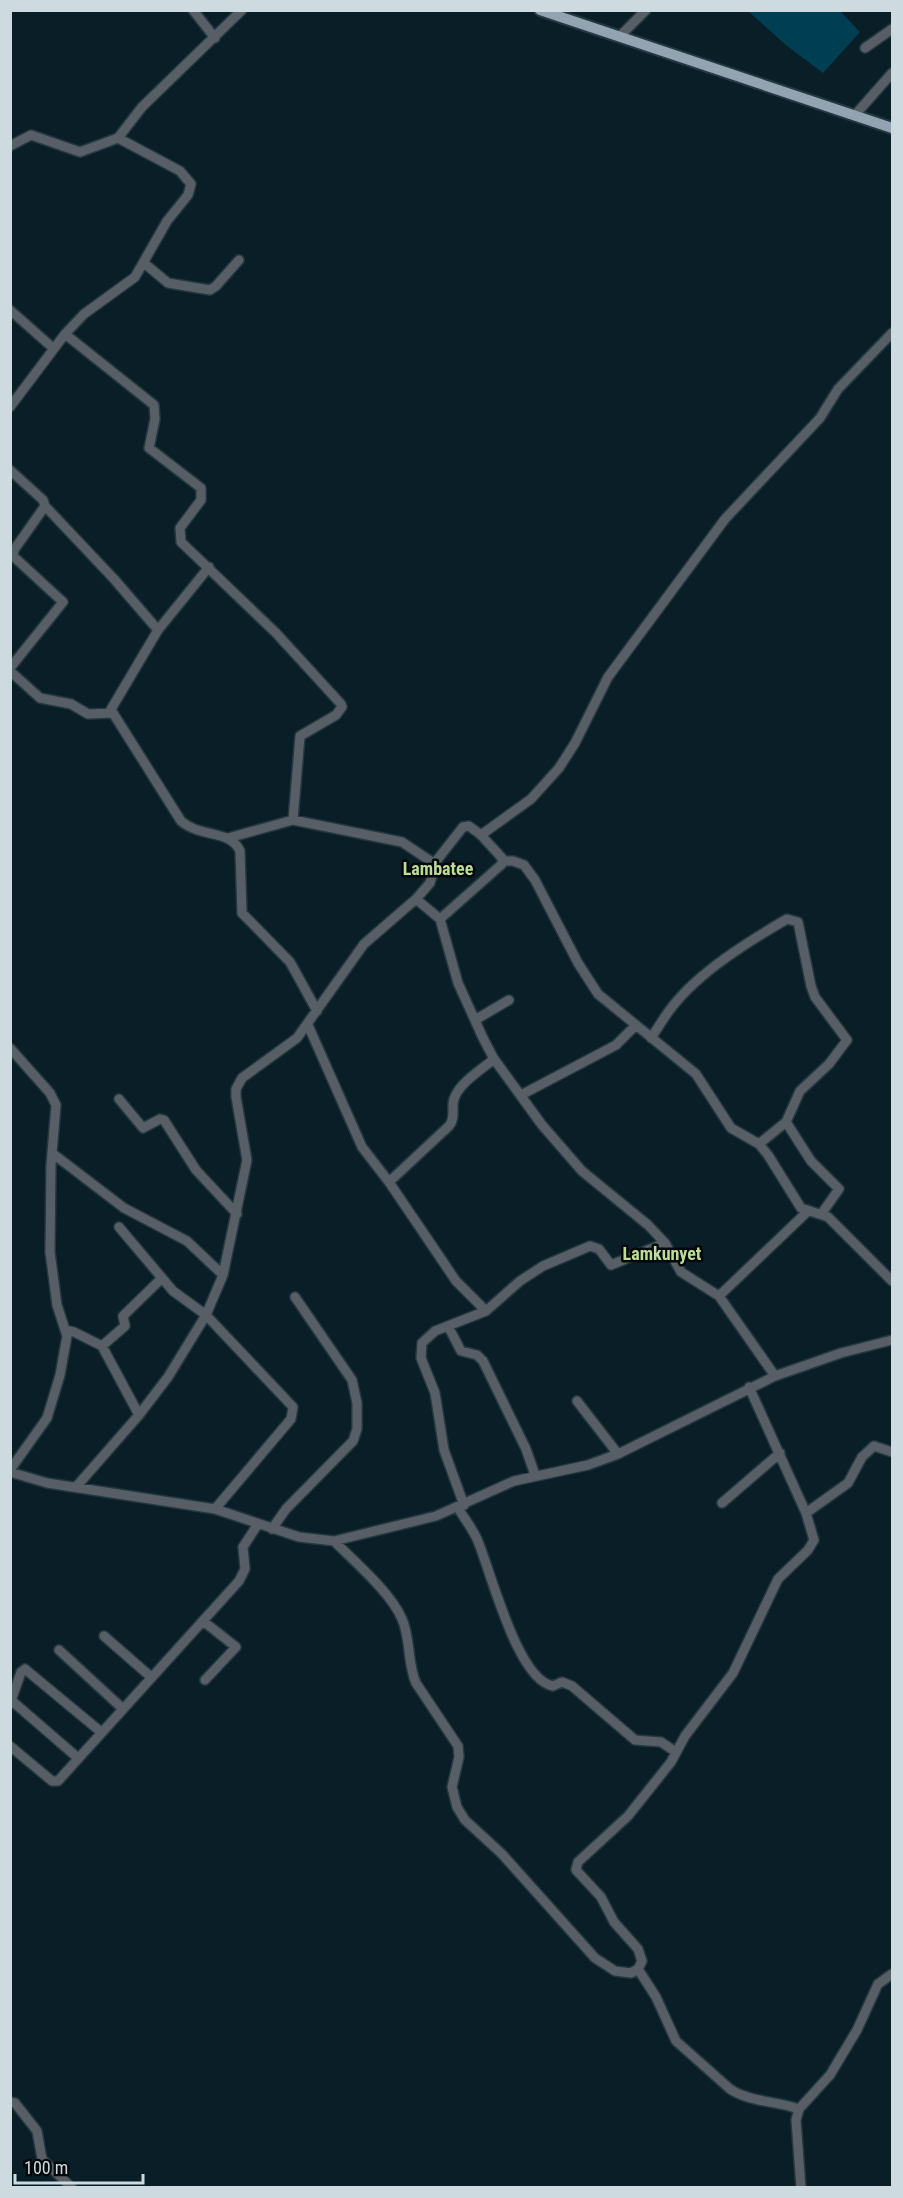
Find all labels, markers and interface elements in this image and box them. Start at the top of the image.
district label: Lambatee [403,858,474,879]
district label: Lamkunyet [623,1243,702,1264]
scale bar [15,2147,142,2185]
text: 100 m [24,2157,68,2178]

